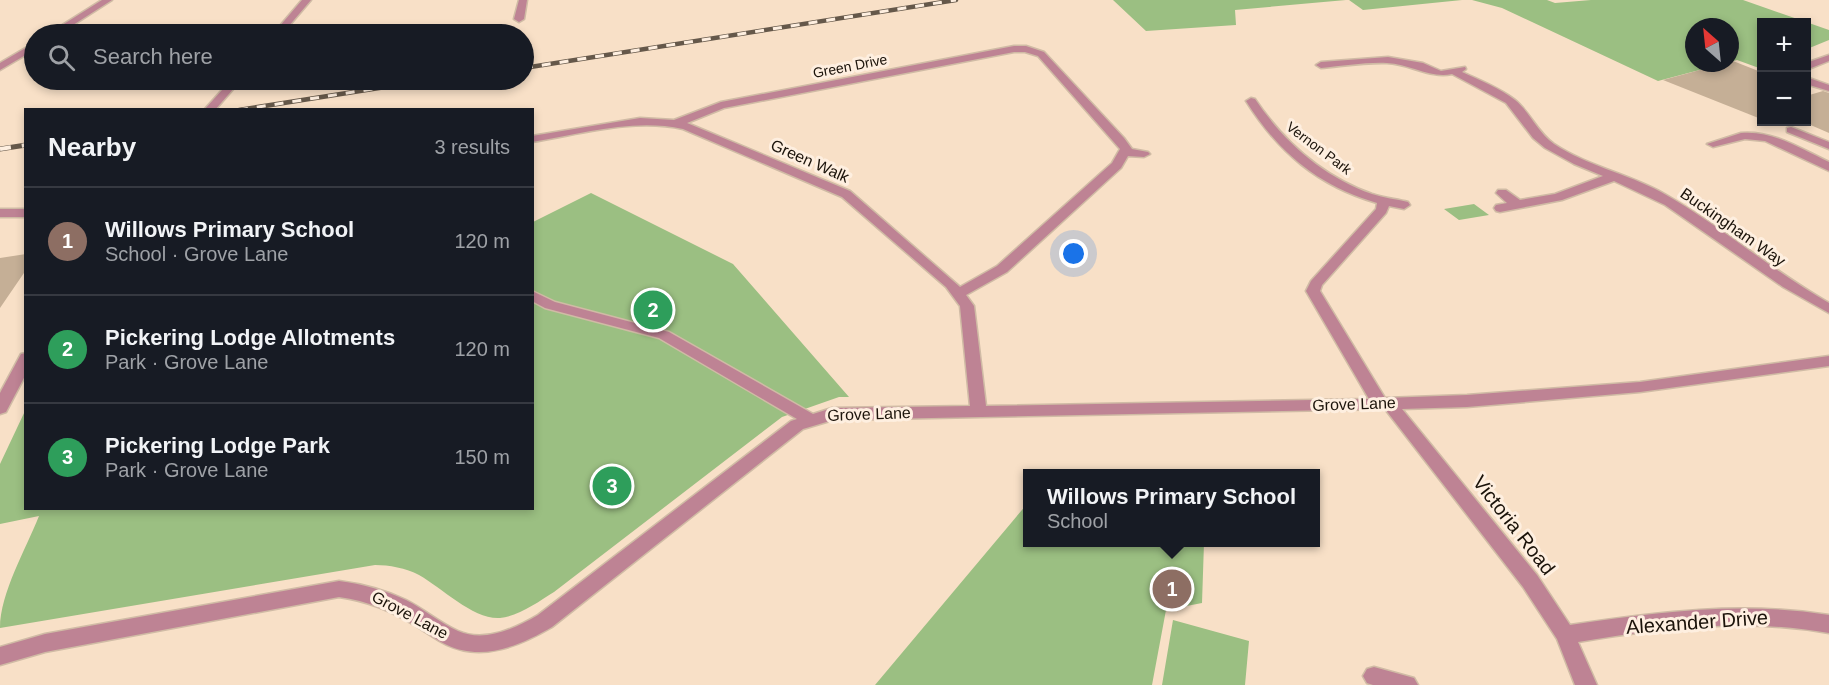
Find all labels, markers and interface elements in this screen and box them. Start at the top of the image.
north arrow [1685,18,1739,72]
map controls [1757,18,1811,126]
button: + [1757,18,1811,72]
search box [24,24,534,90]
icon: search [45,41,78,74]
text: Search here [93,44,213,69]
street label: Green Drive [811,51,889,81]
button: − [1757,72,1811,126]
street label: Vernon Park [1283,118,1355,178]
text: Nearby [48,132,136,162]
text: 3 results [434,136,510,158]
street label: Green Walk [768,136,853,186]
street label: Buckingham Way [1677,185,1789,269]
text: Willows Primary School [105,217,354,242]
text: 1 [62,230,73,252]
text: 120 m [454,230,510,252]
your location [1059,239,1088,268]
text: School · Grove Lane [105,243,288,265]
pin: 2 [634,288,672,332]
text: Pickering Lodge Allotments [105,325,395,350]
text: 2 [62,338,73,360]
text: 120 m [454,338,510,360]
text: Park · Grove Lane [105,351,268,373]
street label: Grove Lane [1312,394,1396,414]
street label: Grove Lane [827,404,911,424]
text: Pickering Lodge Park [105,433,330,458]
text: 3 [62,446,73,468]
text: 150 m [454,446,510,468]
text: Park · Grove Lane [105,459,268,481]
pin: 3 [592,464,632,508]
popup [1023,469,1320,547]
street label: Victoria Road [1468,471,1560,579]
text: Willows Primary School [1047,484,1296,509]
text: School [1047,510,1108,532]
pin: 1 [1152,566,1192,612]
street label: Grove Lane [369,588,451,642]
street label: Alexander Drive [1625,606,1769,638]

